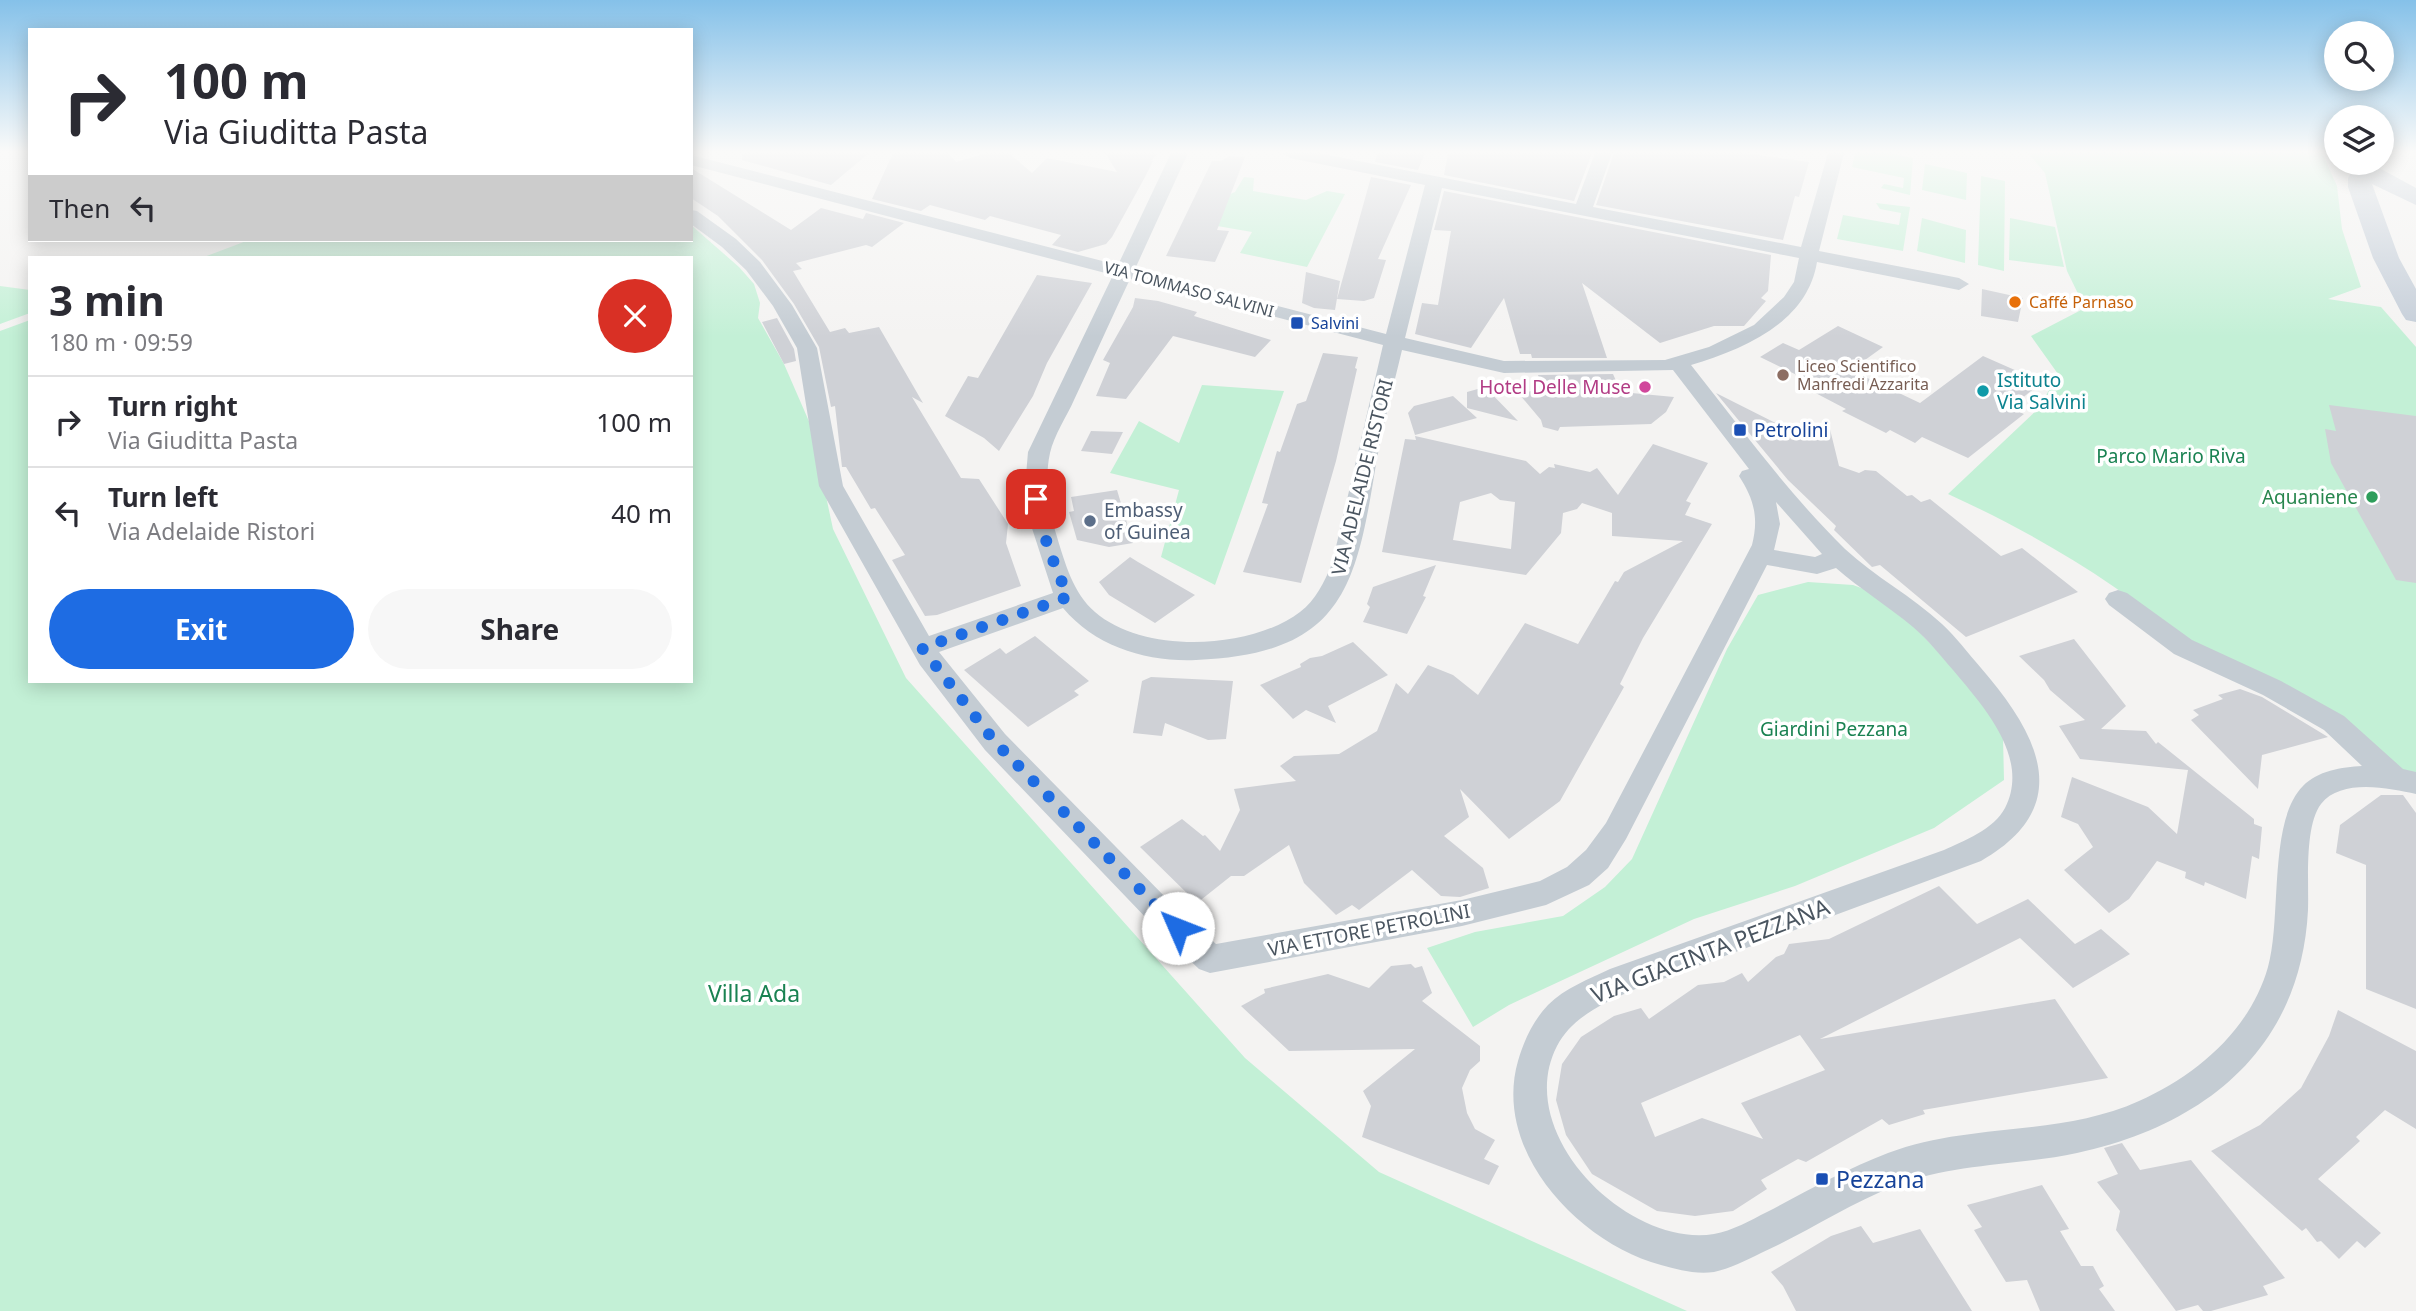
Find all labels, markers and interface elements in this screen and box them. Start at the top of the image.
map controls [2324,21,2394,175]
button: search [2324,21,2394,91]
text: 100 m [164,47,309,113]
icon: right [49,56,140,147]
button: layers [2324,105,2394,175]
text: Via Giuditta Pasta [164,110,429,153]
icon: left [124,189,162,227]
text: Then [49,190,110,226]
street label: VIA TOMMASO SALVINI [1102,256,1276,322]
text: 3 min [49,271,165,328]
button: close [598,279,672,353]
place label: Caffé Parnaso [2029,291,2134,313]
marker: Caffé Parnaso [2007,294,2023,310]
place label: Salvini [1311,312,1359,334]
marker: Salvini [1289,315,1305,331]
text: 180 m · 09:59 [49,326,193,358]
place label: Liceo Scientifico Manfredi Azzarita [1797,355,1929,395]
marker: Liceo Scientifico Manfredi Azzarita [1775,367,1791,383]
place label: Istituto Via Salvini [1997,367,2086,415]
place label: Hotel Delle Muse [1479,374,1631,400]
street label: VIA ADELAIDE RISTORI [1325,376,1399,578]
marker: Hotel Delle Muse [1637,379,1653,395]
marker: Istituto Via Salvini [1975,383,1991,399]
text: Turn right [108,388,238,424]
icon: right [49,403,87,441]
text: 100 m [596,404,672,440]
place label: Petrolini [1754,417,1828,443]
marker: Petrolini [1732,422,1748,438]
text: Via Giuditta Pasta [108,424,298,456]
park label: Parco Mario Riva [2096,443,2246,469]
pin [1006,469,1066,529]
text: Turn left [108,479,219,515]
icon: arrive [1017,480,1055,518]
place label: Aquaniene [2262,484,2358,510]
marker: Aquaniene [2364,489,2380,505]
icon: left [49,494,87,532]
text: 40 m [611,495,672,531]
place label: Embassy of Guinea [1104,497,1191,545]
marker: Embassy of Guinea [1082,513,1098,529]
text: Via Adelaide Ristori [108,515,315,547]
button: Exit [49,589,354,669]
button: Share [368,589,672,669]
park label: Giardini Pezzana [1760,716,1908,742]
street label: VIA GIACINTA PEZZANA [1586,890,1834,1010]
position arrow [1141,891,1215,965]
street label: VIA ETTORE PETROLINI [1266,898,1472,962]
park label: Villa Ada [708,977,800,1009]
place label: Pezzana [1836,1163,1924,1195]
marker: Pezzana [1814,1171,1830,1187]

